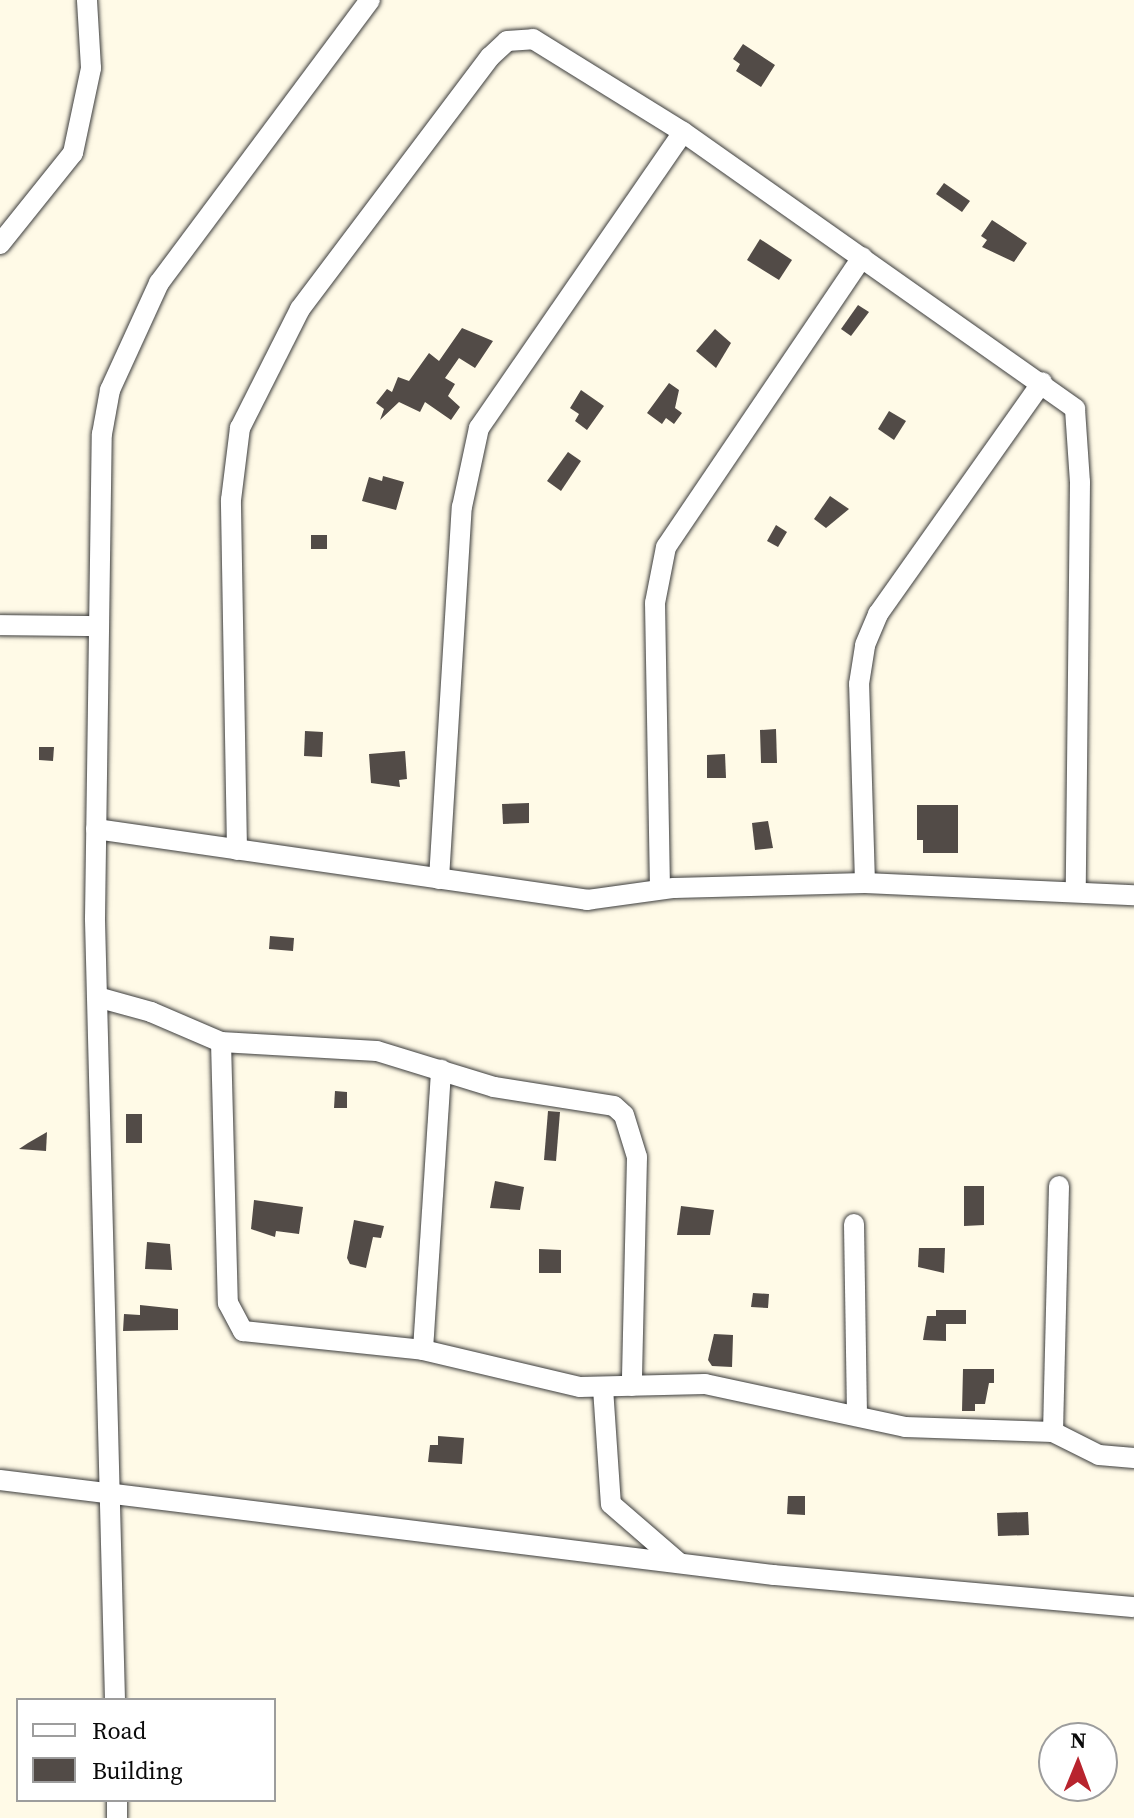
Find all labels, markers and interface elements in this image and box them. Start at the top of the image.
legend [16,1698,276,1802]
text: Road [92,1714,146,1747]
north arrow [1038,1722,1118,1802]
text: N [1070,1725,1087,1755]
text: Building [92,1754,183,1787]

